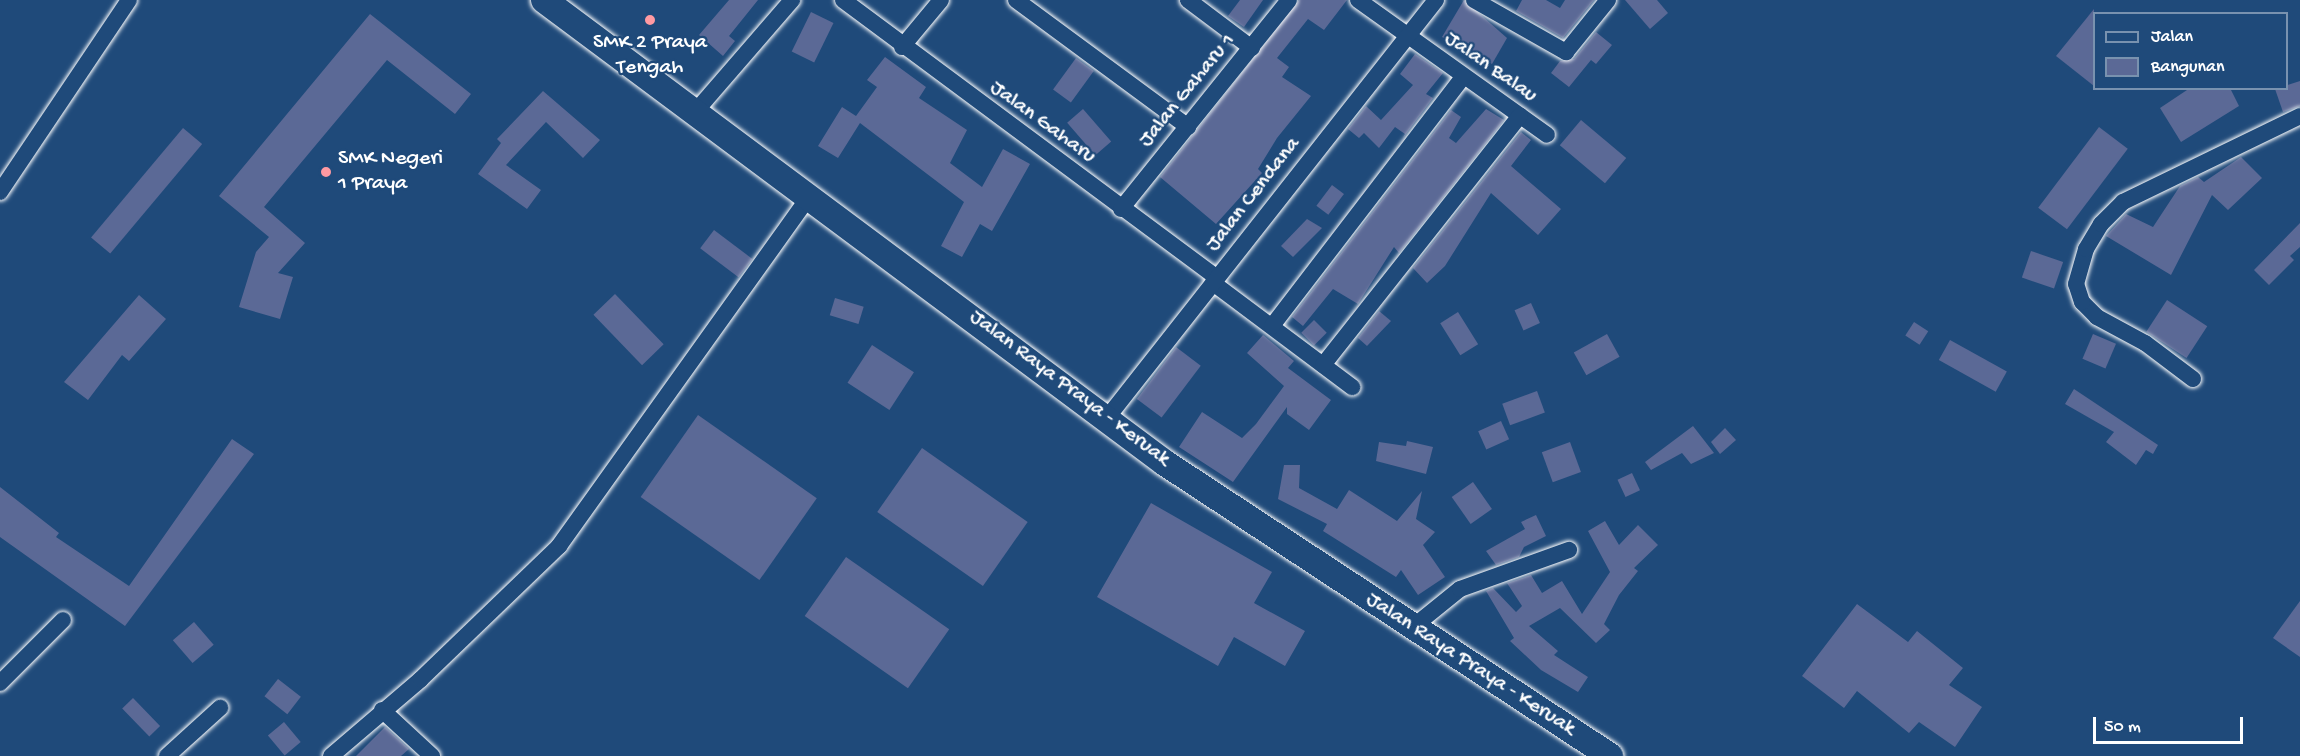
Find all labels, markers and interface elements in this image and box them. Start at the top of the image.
legend [2093,12,2288,90]
marker: SMK 2 Praya Tengah [643,13,657,27]
street label: Jalan Balau [1438,26,1542,110]
text: Jalan [2151,27,2193,48]
street label: Jalan Gaharu 1 [1134,29,1242,153]
place label: SMK 2 Praya Tengah [593,30,707,82]
text: Bangunan [2151,57,2225,78]
street label: Jalan Gaharu [984,76,1100,170]
street label: Jalan Cendana [1201,132,1307,258]
place label: SMK Negeri 1 Praya [338,146,443,198]
marker: SMK Negeri 1 Praya [319,165,333,179]
street label: Jalan Raya Praya - Keruak [963,305,1175,473]
street label: Jalan Raya Praya - Keruak [1360,587,1580,743]
scale bar [2096,705,2246,743]
text: 50 m [2104,717,2141,738]

